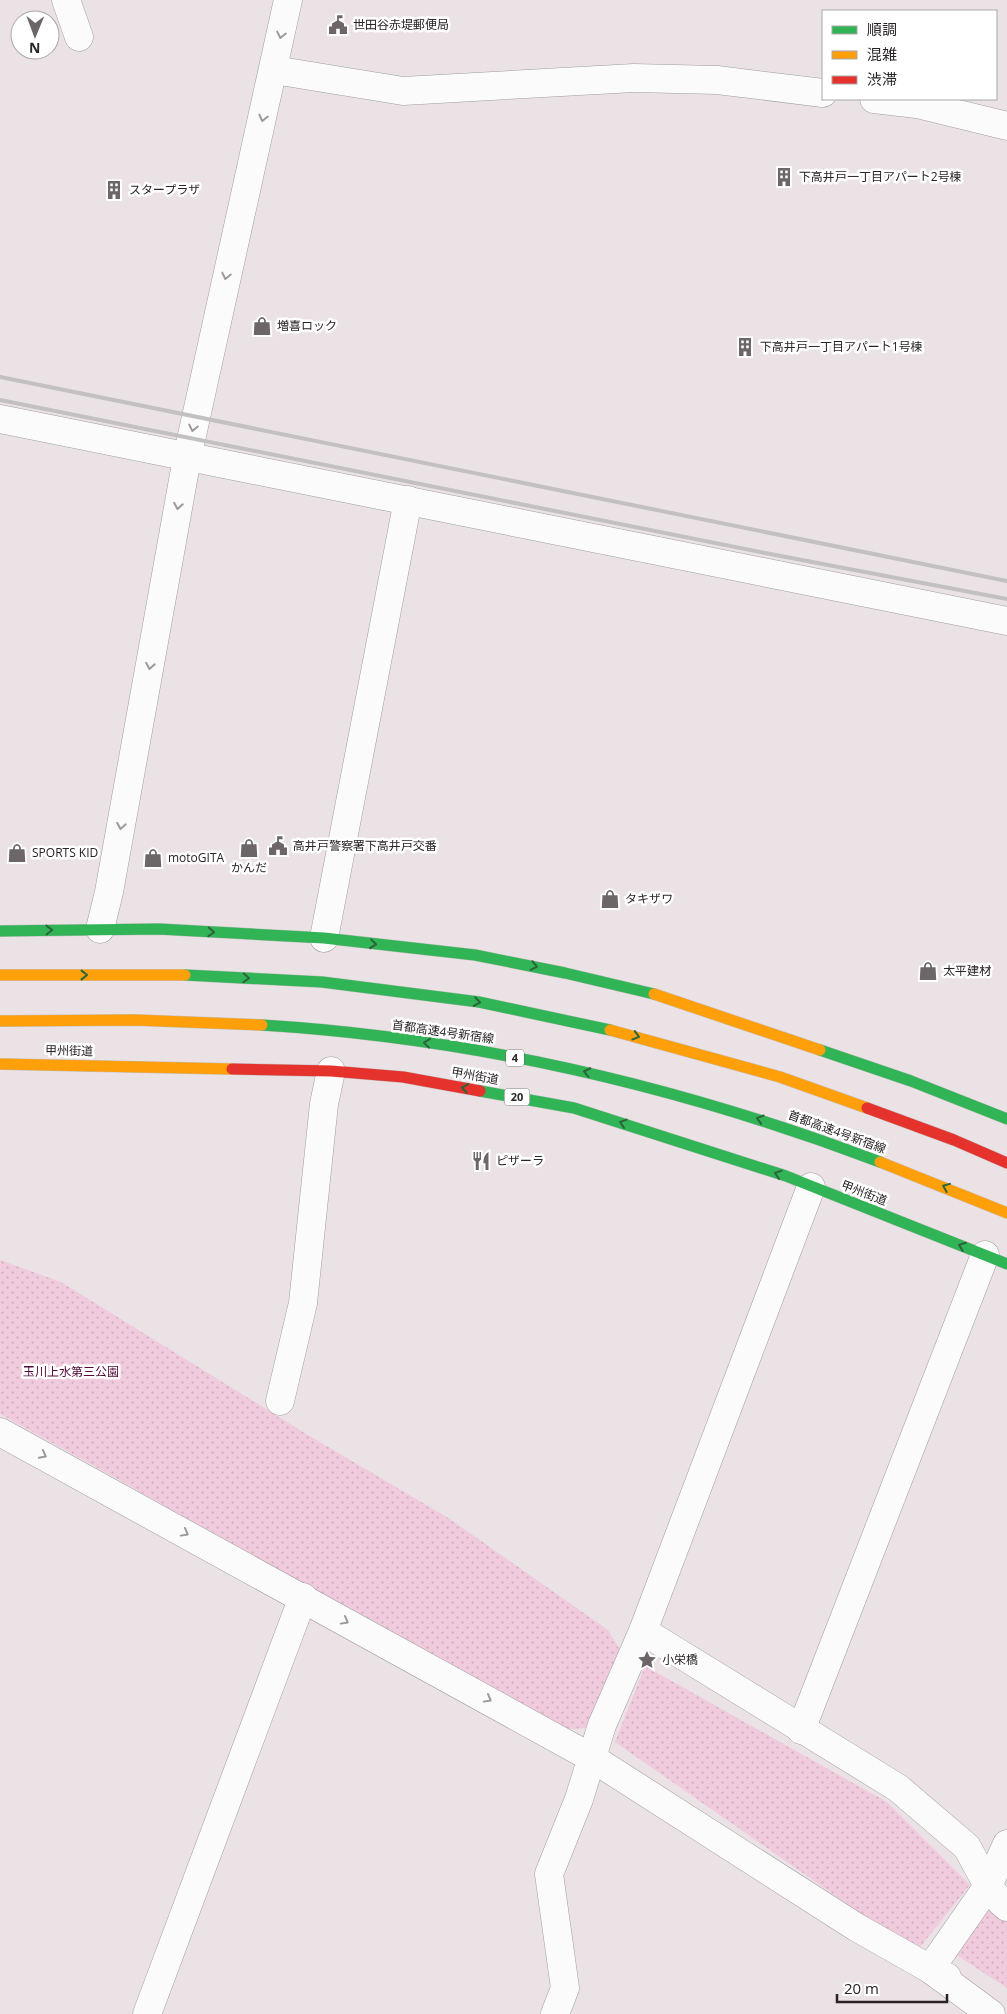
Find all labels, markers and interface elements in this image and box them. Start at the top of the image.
north arrow [10,10,60,60]
legend [822,10,997,100]
public building icon: 世田谷赤堤郵便局 [327,14,349,36]
place label: 世田谷赤堤郵便局 [353,16,449,33]
text: 順調 [867,19,897,39]
one-way arrow [276,31,287,39]
text: N [29,39,41,58]
text: 混雑 [867,44,897,64]
text: 渋滞 [867,69,897,89]
one-way arrow [258,113,269,122]
building icon: 下高井戸一丁目アパート2号棟 [773,166,795,188]
place label: 下高井戸一丁目アパート2号棟 [799,168,962,185]
building icon: スタープラザ [103,179,125,201]
place label: スタープラザ [129,181,200,198]
one-way arrow [221,271,232,280]
shop icon: 増喜ロック [251,315,273,337]
place label: 増喜ロック [277,317,337,334]
building icon: 下高井戸一丁目アパート1号棟 [734,336,756,358]
place label: 下高井戸一丁目アパート1号棟 [760,338,923,355]
one-way arrow [188,424,199,433]
one-way arrow [174,501,184,510]
one-way arrow [145,661,155,670]
one-way arrow [117,821,127,830]
public building icon: 高井戸警察署下高井戸交番 [267,835,289,857]
shop icon: かんだ [238,837,260,859]
place label: 高井戸警察署下高井戸交番 [293,837,437,854]
shop icon: SPORTS KID [6,842,28,864]
place label: SPORTS KID [32,844,98,861]
shop icon: motoGITA [142,847,164,869]
place label: motoGITA [168,849,225,866]
place label: かんだ [231,859,267,876]
shop icon: タキザワ [599,888,621,910]
place label: タキザワ [625,890,673,907]
one-way arrow [45,925,53,935]
one-way arrow [207,926,215,937]
one-way arrow [369,938,377,949]
shop icon: 太平建材 [917,960,939,982]
one-way arrow [530,961,538,971]
place label: 太平建材 [943,962,991,979]
one-way arrow [80,970,88,980]
one-way arrow [242,973,250,984]
one-way arrow [474,996,482,1007]
street label: 首都高速4号新宿線 [391,1016,495,1047]
one-way arrow [632,1030,640,1040]
one-way arrow [423,1038,431,1049]
street label: 甲州街道 [45,1042,93,1059]
road number: 4 [506,1050,524,1066]
street label: 甲州街道 [450,1063,500,1088]
one-way arrow [582,1068,591,1078]
one-way arrow [461,1083,469,1093]
road number: 20 [504,1088,530,1106]
street label: 首都高速4号新宿線 [786,1106,888,1157]
one-way arrow [757,1115,765,1125]
one-way arrow [620,1119,628,1129]
restaurant icon: ピザーラ [470,1150,492,1172]
place label: ピザーラ [496,1152,544,1169]
one-way arrow [774,1169,783,1179]
street label: 甲州街道 [839,1176,890,1209]
one-way arrow [942,1182,951,1193]
one-way arrow [958,1242,967,1252]
park label: 玉川上水第三公園 [23,1363,119,1380]
one-way arrow [38,1449,47,1459]
one-way arrow [180,1527,189,1537]
one-way arrow [340,1615,349,1625]
place icon: 小栄橋 [636,1649,658,1671]
place label: 小栄橋 [662,1651,698,1668]
one-way arrow [482,1693,491,1703]
scale bar [837,1972,947,2004]
text: 20 m [844,1978,879,1998]

